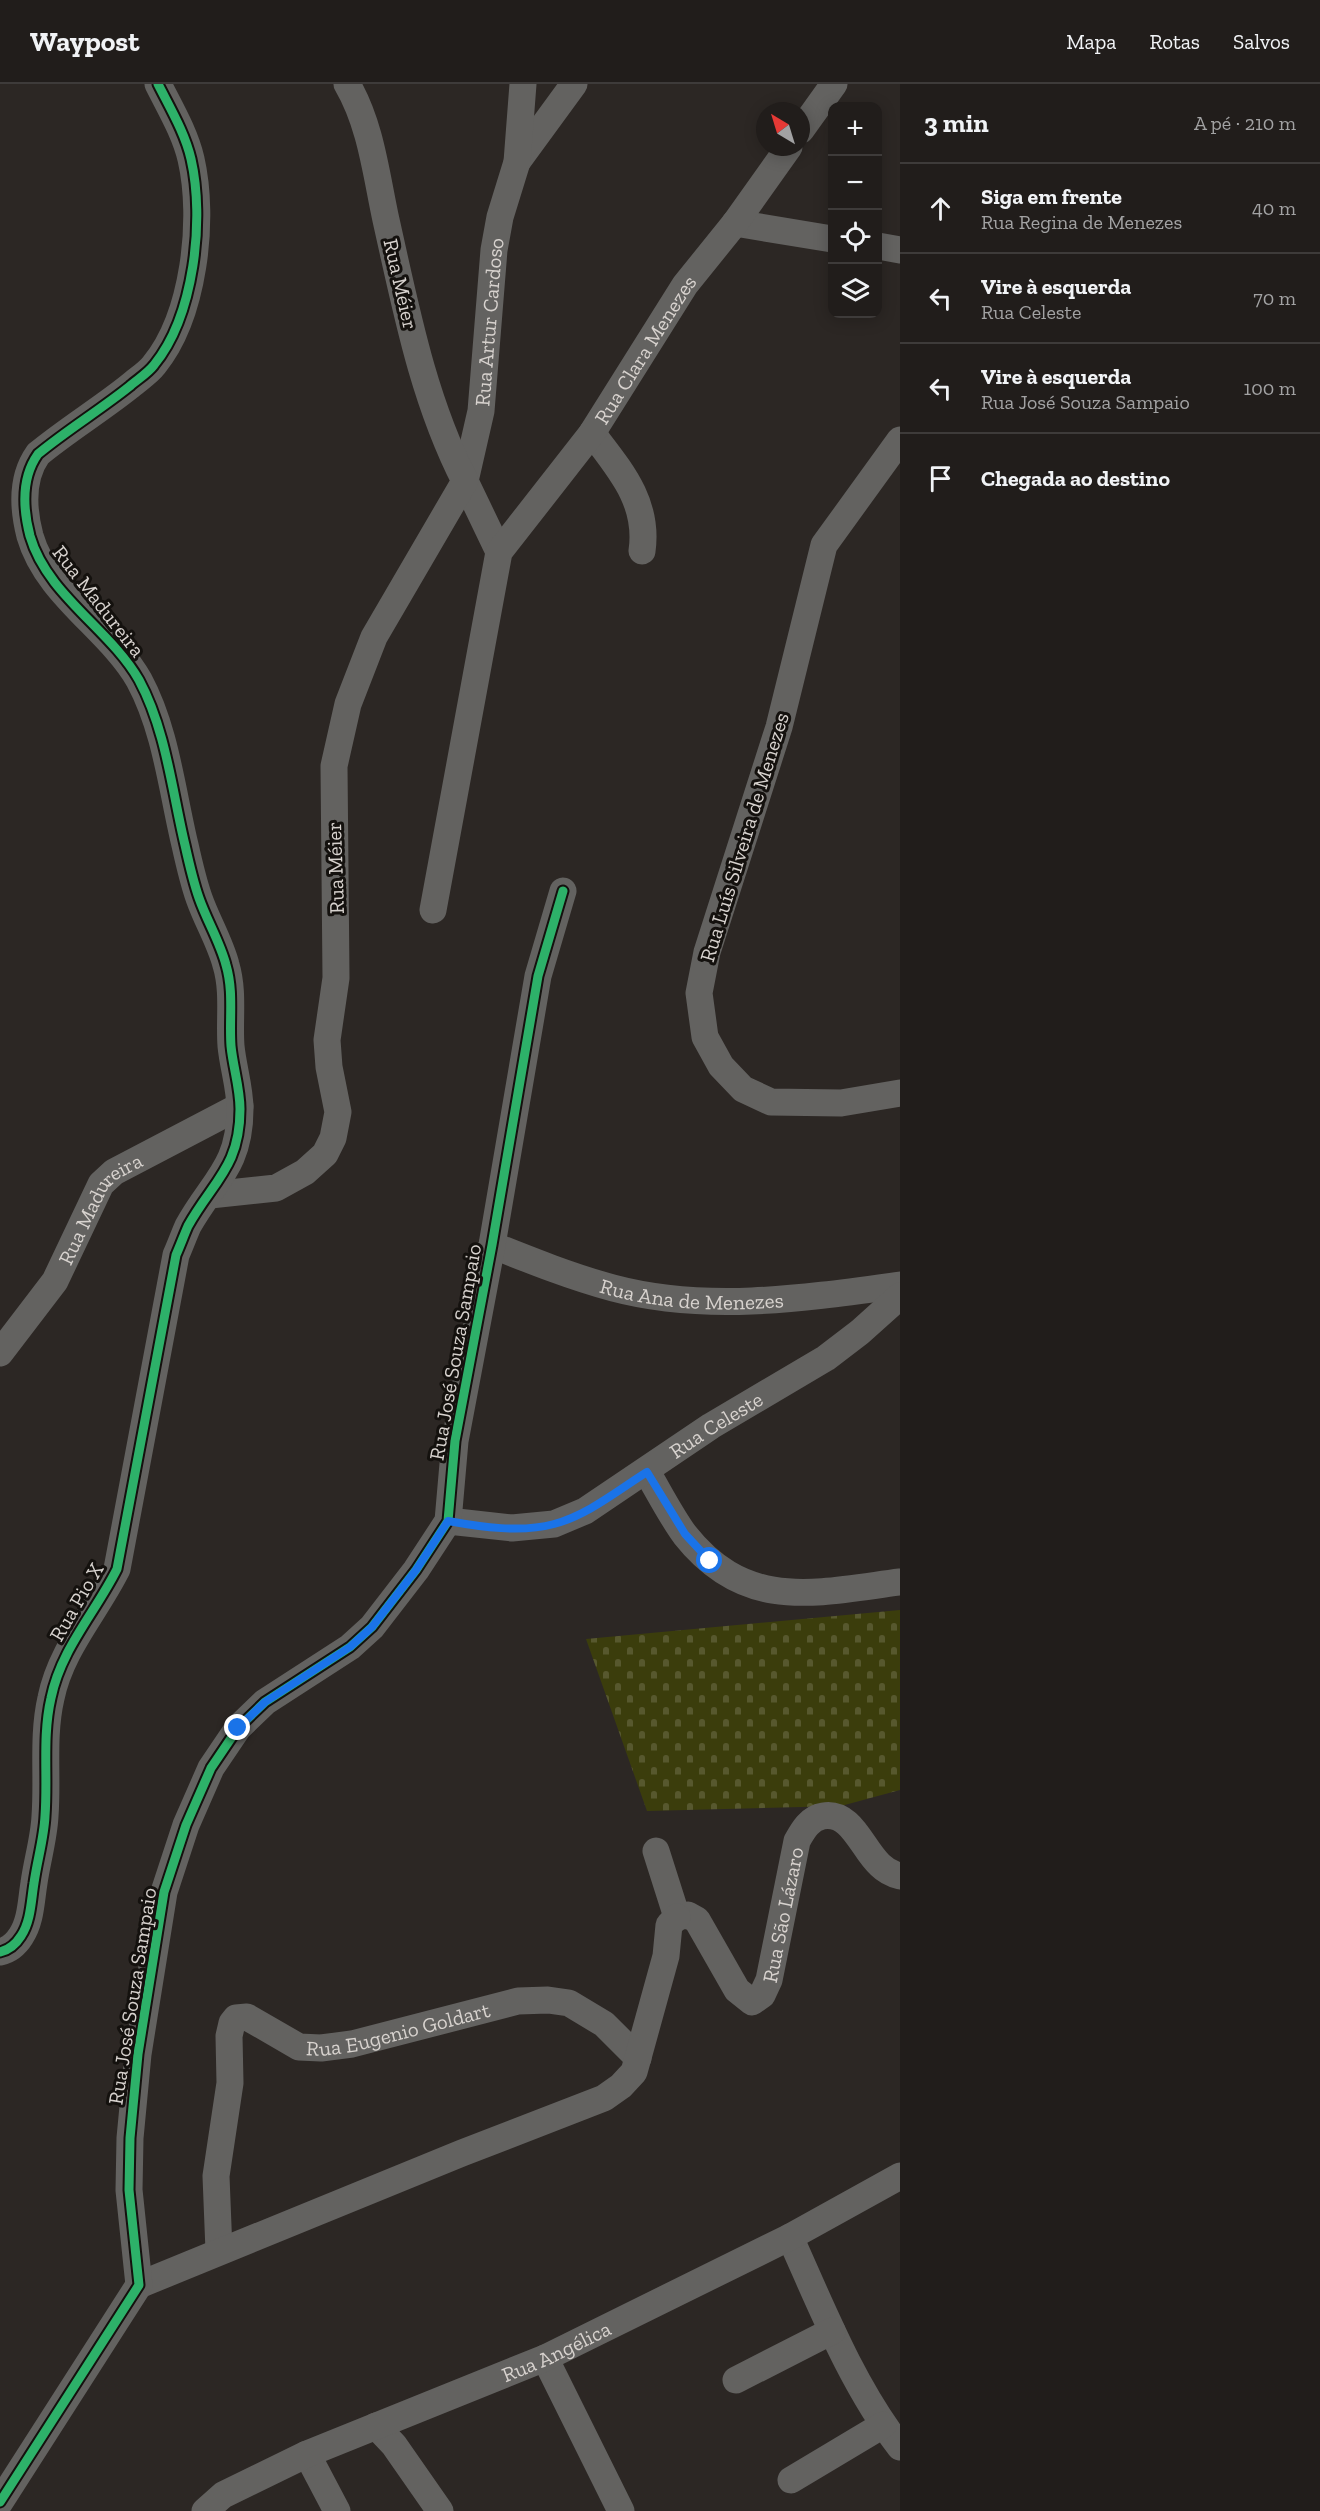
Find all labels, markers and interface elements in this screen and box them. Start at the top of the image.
text: Waypost [30,25,139,58]
text: Mapa [1066,29,1116,54]
text: Rotas [1149,29,1200,54]
text: Salvos [1233,29,1290,54]
north arrow [756,102,810,156]
map controls [828,102,882,318]
button: + [828,102,882,156]
text: 3 min [924,107,989,139]
text: A pé · 210 m [1194,111,1296,135]
button: − [828,156,882,210]
text: Siga em frente [981,183,1122,210]
icon: ahead [924,192,957,225]
text: 40 m [1252,196,1296,220]
button: locate [828,210,882,264]
text: Rua Regina de Menezes [981,210,1182,234]
street label: Rua Artur Cardoso [469,235,509,407]
street label: Rua Méier [378,236,424,332]
button: layers [828,264,882,318]
street label: Rua Clara Menezes [588,269,701,428]
text: Vire à esquerda [981,273,1131,300]
icon: left [924,282,957,315]
text: 70 m [1253,286,1296,310]
text: Rua Celeste [981,300,1081,324]
text: Vire à esquerda [981,363,1131,390]
icon: left [924,372,957,405]
text: 100 m [1243,376,1296,400]
text: Rua José Souza Sampaio [981,390,1190,414]
icon: arrive [924,462,957,495]
text: Chegada ao destino [981,465,1170,492]
street label: Rua Madureira [48,540,150,662]
street label: Rua Luís Silveira de Menezes [694,709,794,965]
street label: Rua Méier [321,822,349,914]
street label: Rua Madureira [52,1147,146,1268]
street label: Rua José Souza Sampaio [424,1242,486,1462]
street label: Rua Ana de Menezes [597,1273,785,1314]
street label: Rua Celeste [664,1386,767,1463]
route start [696,1547,722,1573]
street label: Rua Pio X [44,1558,109,1646]
route end [224,1714,250,1740]
street label: Rua São Lázaro [756,1845,808,1985]
street label: Rua José Souza Sampaio [103,1886,161,2106]
street label: Rua Eugenio Goldart [306,1996,493,2061]
street label: Rua Angélica [498,2315,615,2387]

